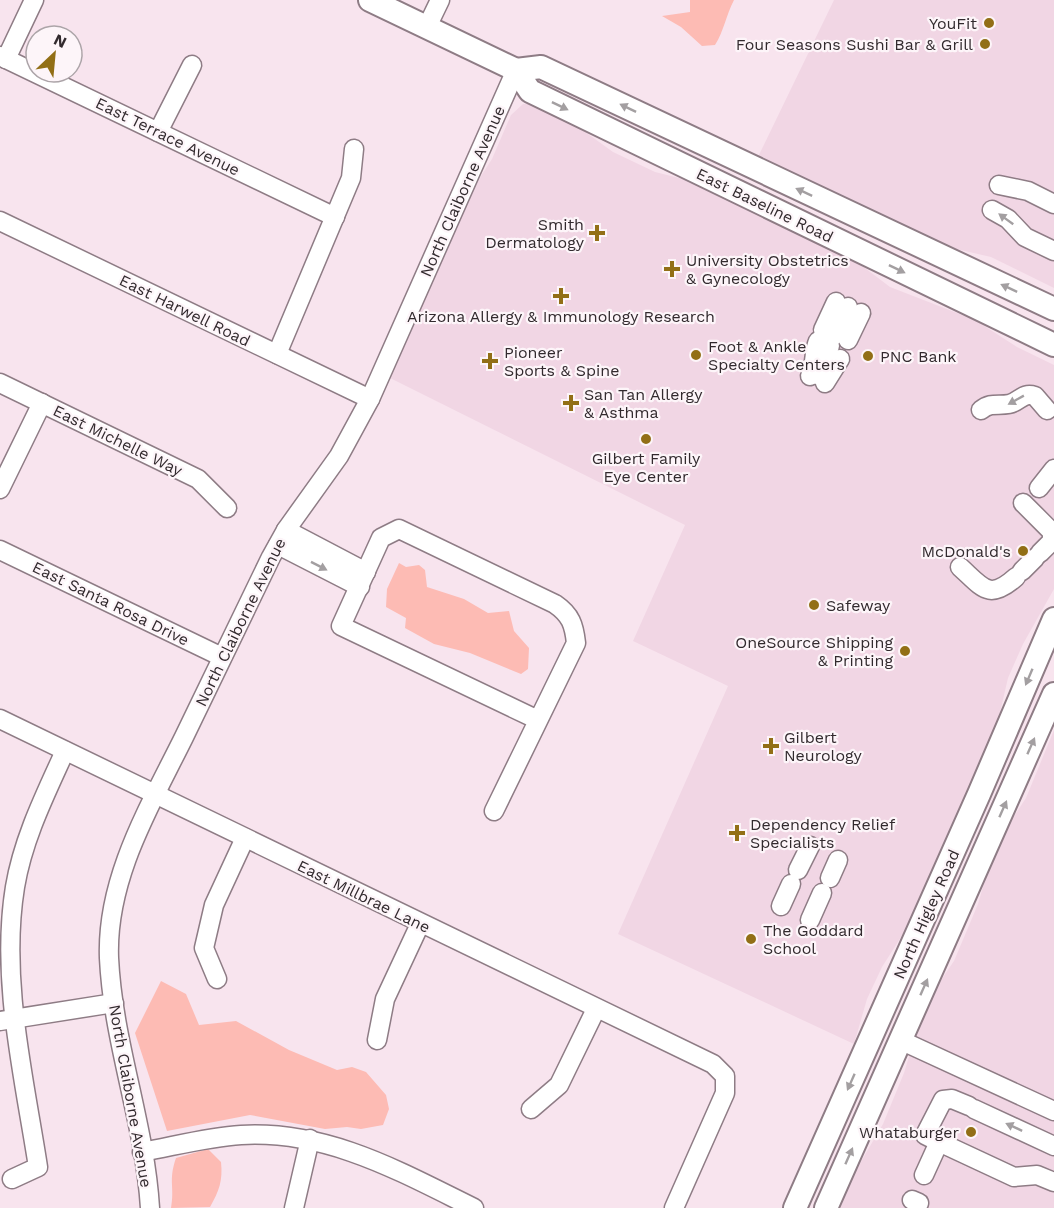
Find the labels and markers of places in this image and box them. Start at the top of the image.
place label: YouFit [929,14,977,33]
marker: YouFit [982,16,996,30]
place label: Four Seasons Sushi Bar & Grill [736,35,973,54]
marker: Four Seasons Sushi Bar & Grill [978,37,992,51]
place label: Smith Dermatology [485,215,585,252]
marker: Smith Dermatology [588,224,606,242]
place label: University Obstetrics & Gynecology [686,251,849,288]
marker: University Obstetrics & Gynecology [663,260,681,278]
marker: Arizona Allergy & Immunology Research [552,287,570,305]
place label: Arizona Allergy & Immunology Research [407,307,715,326]
place label: Foot & Ankle Specialty Centers [708,337,845,374]
place label: Pioneer Sports & Spine [504,343,619,380]
place label: PNC Bank [880,347,956,366]
marker: Foot & Ankle Specialty Centers [689,348,703,362]
marker: PNC Bank [861,349,875,363]
marker: Pioneer Sports & Spine [481,352,499,370]
place label: San Tan Allergy & Asthma [584,385,703,422]
marker: San Tan Allergy & Asthma [562,394,580,412]
marker: Gilbert Family Eye Center [639,432,653,446]
place label: Gilbert Family Eye Center [592,449,701,486]
place label: McDonald's [922,542,1011,561]
marker: McDonald's [1016,544,1030,558]
place label: Safeway [826,596,891,615]
marker: Safeway [807,598,821,612]
place label: OneSource Shipping & Printing [735,633,893,670]
marker: OneSource Shipping & Printing [898,644,912,658]
place label: Gilbert Neurology [784,728,863,765]
marker: Gilbert Neurology [762,737,780,755]
place label: Dependency Relief Specialists [750,815,896,852]
marker: Dependency Relief Specialists [728,824,746,842]
place label: The Goddard School [763,921,864,958]
marker: The Goddard School [744,932,758,946]
place label: Whataburger [859,1123,959,1142]
marker: Whataburger [964,1125,978,1139]

